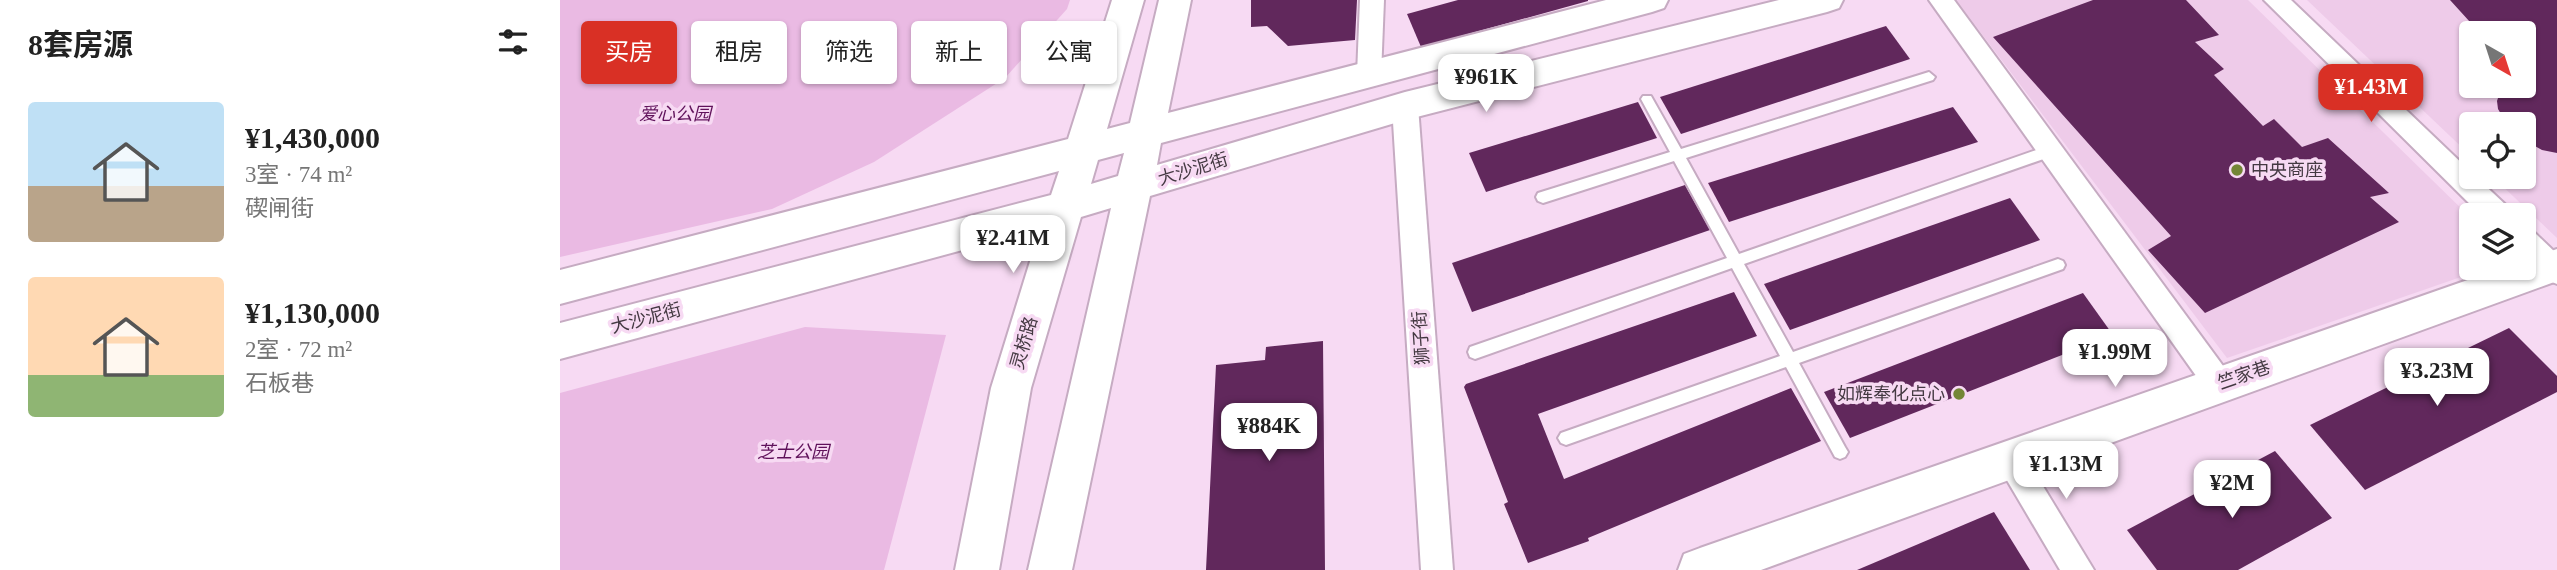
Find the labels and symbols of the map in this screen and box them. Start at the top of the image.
north arrow [2459,21,2536,98]
pin: ¥961K [1437,54,1535,114]
pin: ¥1.43M [2314,64,2428,124]
park label: 爱心公园 [639,104,714,124]
street label: 大沙泥街 [1156,149,1230,189]
place label: 中央商座 [2251,160,2323,180]
marker: 中央商座 [2229,162,2245,178]
pin: ¥2.41M [956,216,1070,275]
street label: 大沙泥街 [609,299,683,337]
street label: 狮子街 [1409,310,1433,366]
street label: 灵桥路 [1007,314,1041,372]
pin: ¥1.99M [2058,330,2172,389]
pin: ¥3.23M [2380,348,2494,408]
street label: 竺家巷 [2215,357,2273,393]
place label: 如辉奉化点心 [1837,384,1945,404]
marker: 如辉奉化点心 [1951,386,1967,402]
pin: ¥884K [1220,404,1318,463]
park label: 芝士公园 [757,442,832,462]
pin: ¥1.13M [2009,442,2123,501]
pin: ¥2M [2198,461,2266,520]

